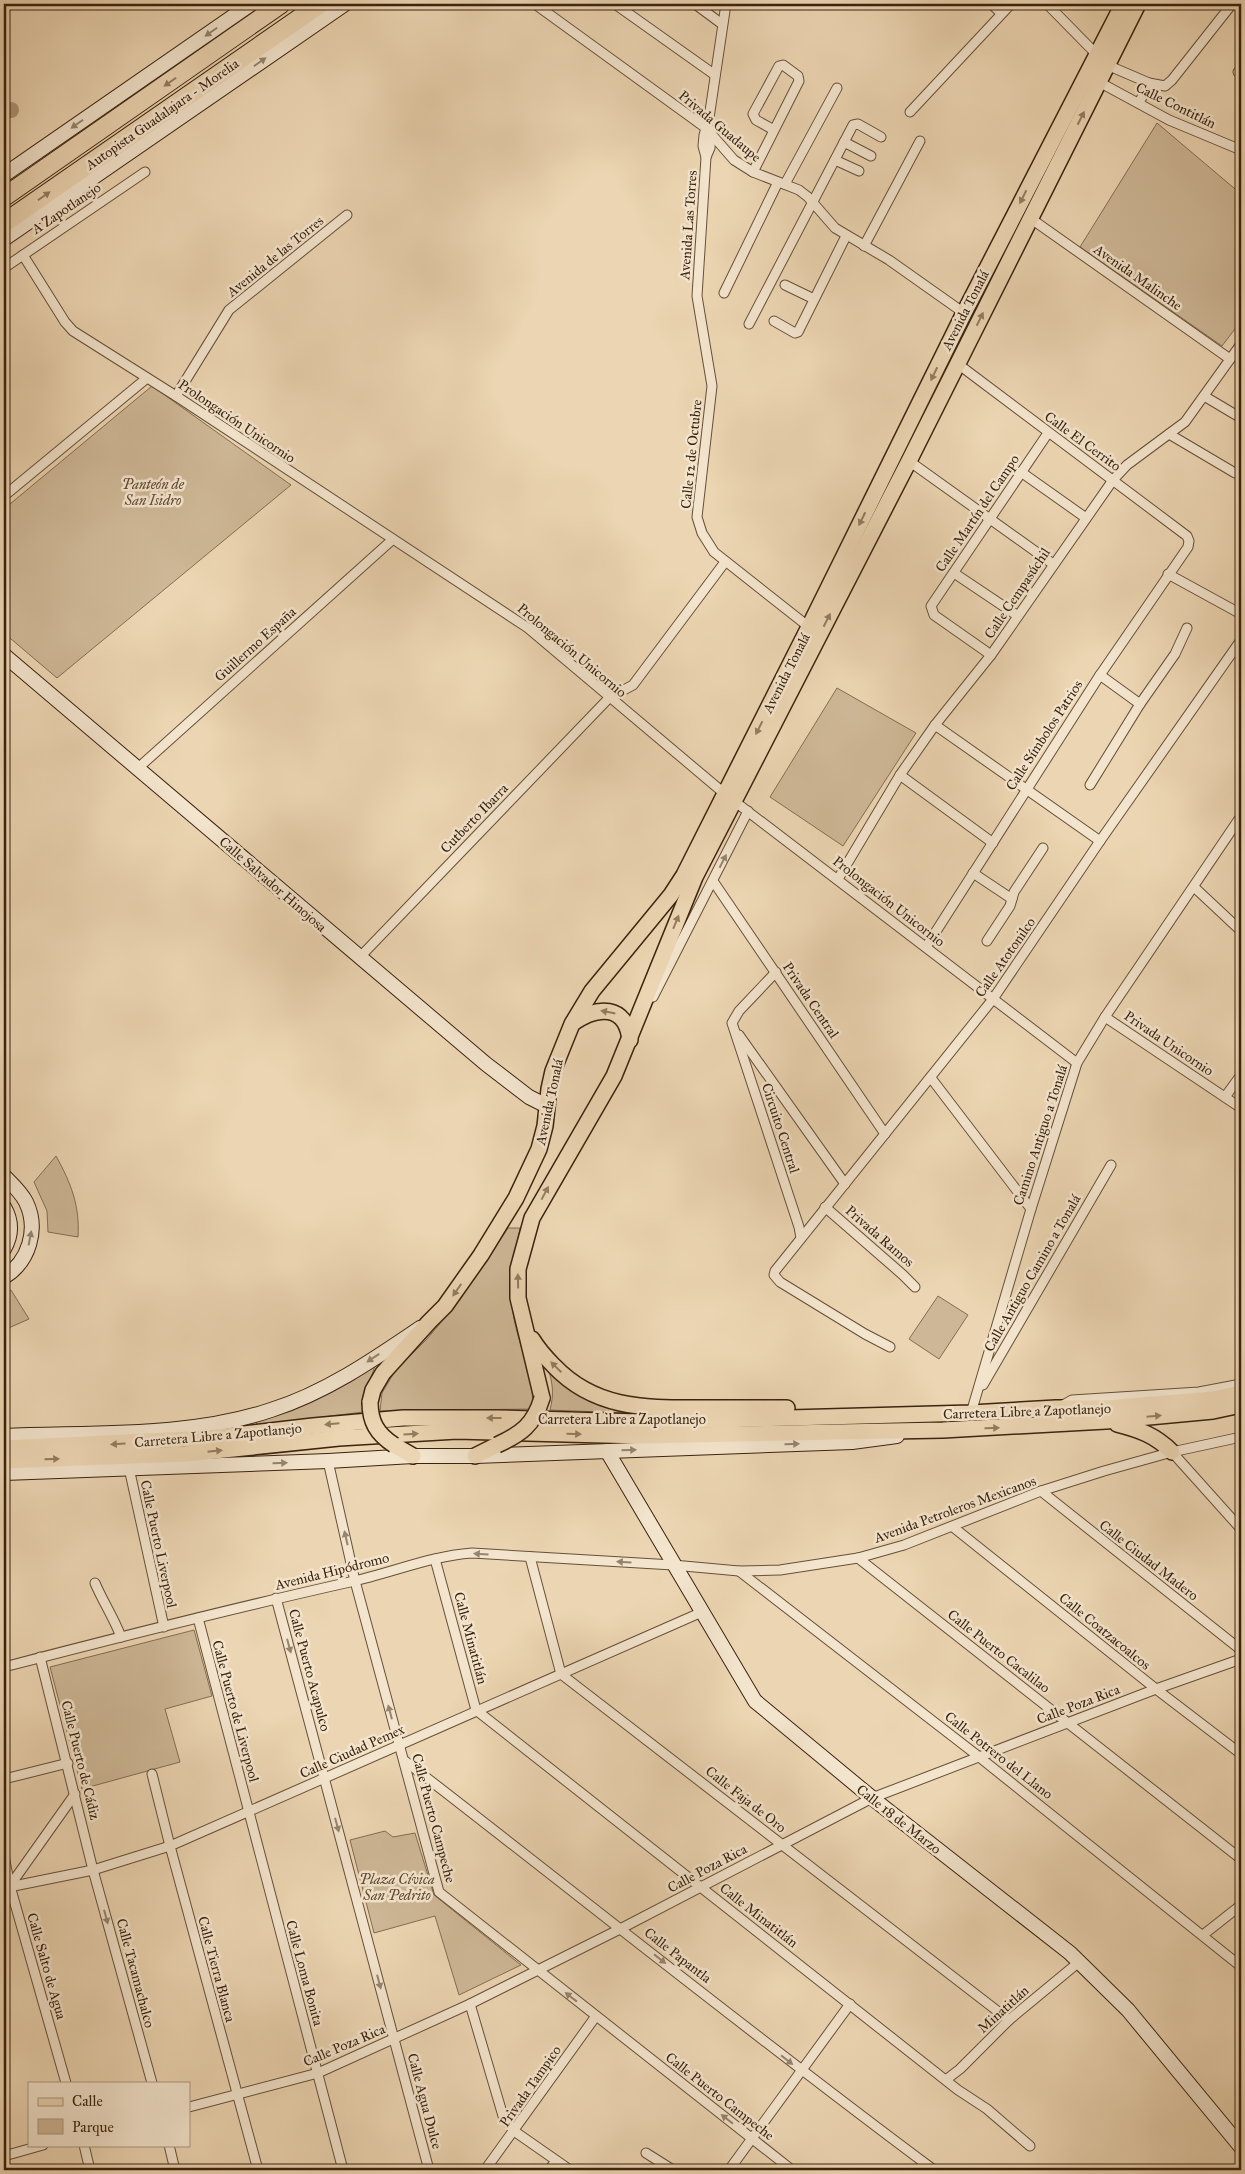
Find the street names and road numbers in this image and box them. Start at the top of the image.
street label: Autopista Guadalajara - Morelia [82,55,242,174]
street label: Calle Contitlán [1133,79,1219,132]
street label: Privada Guadaupe [675,87,764,166]
street label: Avenida Las Torres [676,170,701,281]
street label: A Zapotlanejo [28,179,104,238]
street label: Avenida de las Torres [223,212,327,301]
street label: Avenida Malinche [1090,240,1185,314]
street label: Avenida Tonalá [938,267,993,354]
street label: Prolongación Unicornio [175,376,298,467]
street label: Calle 12 de Octubre [677,398,706,510]
street label: Calle El Cerrito [1041,408,1124,475]
street label: Calle Martín del Campo [932,451,1023,575]
street label: Calle Cempasúchil [981,545,1054,642]
street label: Prolongación Unicornio [514,600,630,701]
street label: Guillermo España [211,603,300,685]
street label: Avenida Tonalá [759,630,814,717]
street label: Calle Símbolos Patrios [1002,677,1086,794]
street label: Cutberto Ibarra [437,780,512,857]
street label: Calle Salvador Hinojosa [216,833,330,936]
street label: Prolongación Unicornio [829,852,948,950]
street label: Calle Atotonilco [972,914,1039,1001]
street label: Privada Central [779,959,842,1042]
street label: Privada Unicornio [1121,1007,1217,1080]
street label: Avenida Tonalá [532,1058,567,1148]
street label: Camino Antiguo a Tonalá [1010,1063,1071,1207]
street label: Circuito Central [758,1081,803,1176]
street label: Calle Antiguo Camino a Tonalá [980,1192,1084,1355]
street label: Privada Ramos [842,1202,917,1271]
street label: Carretera Libre a Zapotlanejo [943,1400,1111,1423]
street label: Carretera Libre a Zapotlanejo [538,1411,706,1428]
street label: Carretera Libre a Zapotlanejo [134,1420,302,1451]
street label: Avenida Petroleros Mexicanos [871,1472,1038,1547]
street label: Calle Puerto Liverpool [137,1479,180,1610]
street label: Calle Ciudad Madero [1096,1516,1202,1604]
street label: Avenida Hipódromo [272,1549,391,1594]
street label: Calle Coatzacoalcos [1056,1589,1154,1673]
street label: Calle Minatitlán [450,1590,491,1686]
street label: Calle Puerto Cacalilao [944,1606,1053,1697]
street label: Calle Puerto Acapulco [285,1607,334,1733]
street label: Calle Puerto de Liverpool [208,1638,263,1784]
street label: Calle Poza Rica [1034,1681,1122,1728]
street label: Calle Puerto de Cádiz [57,1699,104,1822]
street label: Calle Potrero del Llano [941,1708,1056,1803]
street label: Calle Ciudad Pemex [297,1720,408,1782]
street label: Calle Puerto Campeche [408,1752,459,1885]
street label: Calle Faja de Oro [702,1763,789,1836]
street label: Calle 18 de Marzo [853,1781,944,1858]
street label: Calle Poza Rica [665,1840,750,1896]
street label: Calle Minatitlán [716,1880,802,1951]
street label: Calle Salto de Agua [23,1911,70,2021]
street label: Calle Tierra Blanca [194,1914,239,2024]
street label: Calle Tacamachalco [113,1917,158,2030]
street label: Calle Loma Bonita [282,1918,327,2028]
street label: Calle Papantla [641,1924,715,1987]
street label: Minatitlán [974,1982,1033,2037]
street label: Calle Poza Rica [301,2021,388,2070]
street label: Privada Tampico [496,2042,565,2130]
street label: Calle Puerto Campeche [662,2049,777,2144]
street label: Calle Agua Dulce [404,2051,445,2151]

